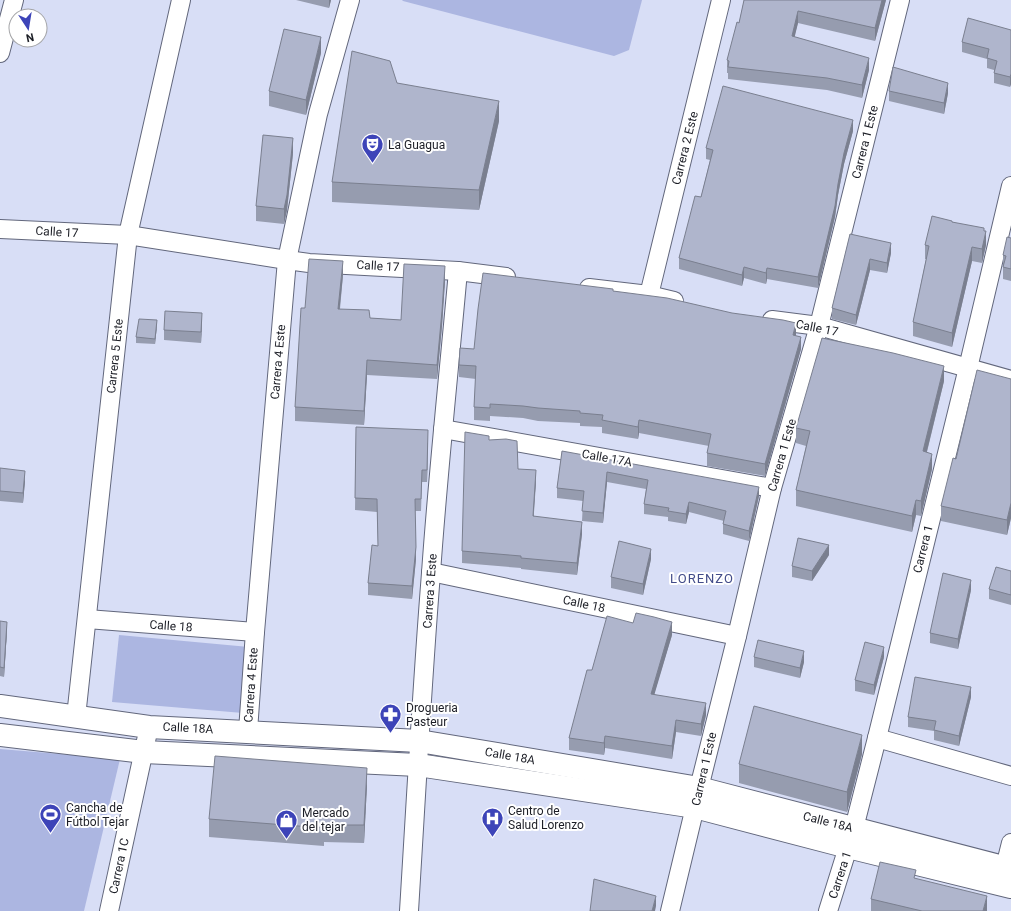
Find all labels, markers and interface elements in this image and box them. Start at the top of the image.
north arrow [8,8,48,48]
text: N [25,30,35,45]
street label: Carrera 1 Este [849,104,881,180]
street label: Carrera 2 Este [669,110,701,186]
theatre icon: La Guagua [360,132,386,165]
place label: La Guagua [388,138,445,152]
street label: Calle 17 [35,224,79,240]
street label: Calle 17 [356,258,400,274]
street label: Calle 17 [795,317,840,339]
street label: Carrera 5 Este [104,318,126,394]
street label: Carrera 4 Este [268,324,288,400]
street label: Carrera 1 Este [765,417,799,493]
street label: Calle 17A [581,447,633,469]
street label: Carrera 1 [910,524,936,574]
street label: Carrera 3 Este [420,553,440,629]
district label: LORENZO [670,571,734,586]
street label: Calle 18 [562,593,607,615]
street label: Calle 18 [149,618,193,635]
street label: Carrera 4 Este [241,647,261,723]
place label: Drogueria Pasteur [406,701,458,729]
pharmacy icon: Drogueria Pasteur [377,702,403,735]
street label: Calle 18A [162,720,214,736]
street label: Carrera 1 Este [689,731,719,807]
street label: Calle 18A [484,745,536,767]
place label: Cancha de Fútbol Tejar [66,801,129,829]
sports icon: Cancha de Fútbol Tejar [38,802,64,835]
place label: Centro de Salud Lorenzo [508,804,584,832]
hospital icon: Centro de Salud Lorenzo [479,805,505,838]
place label: Mercado del tejar [302,806,349,834]
shop icon: Mercado del tejar [273,807,299,840]
street label: Calle 18A [802,809,855,835]
street label: Carrera 1C [106,837,132,895]
street label: Carrera 1 [826,850,854,900]

